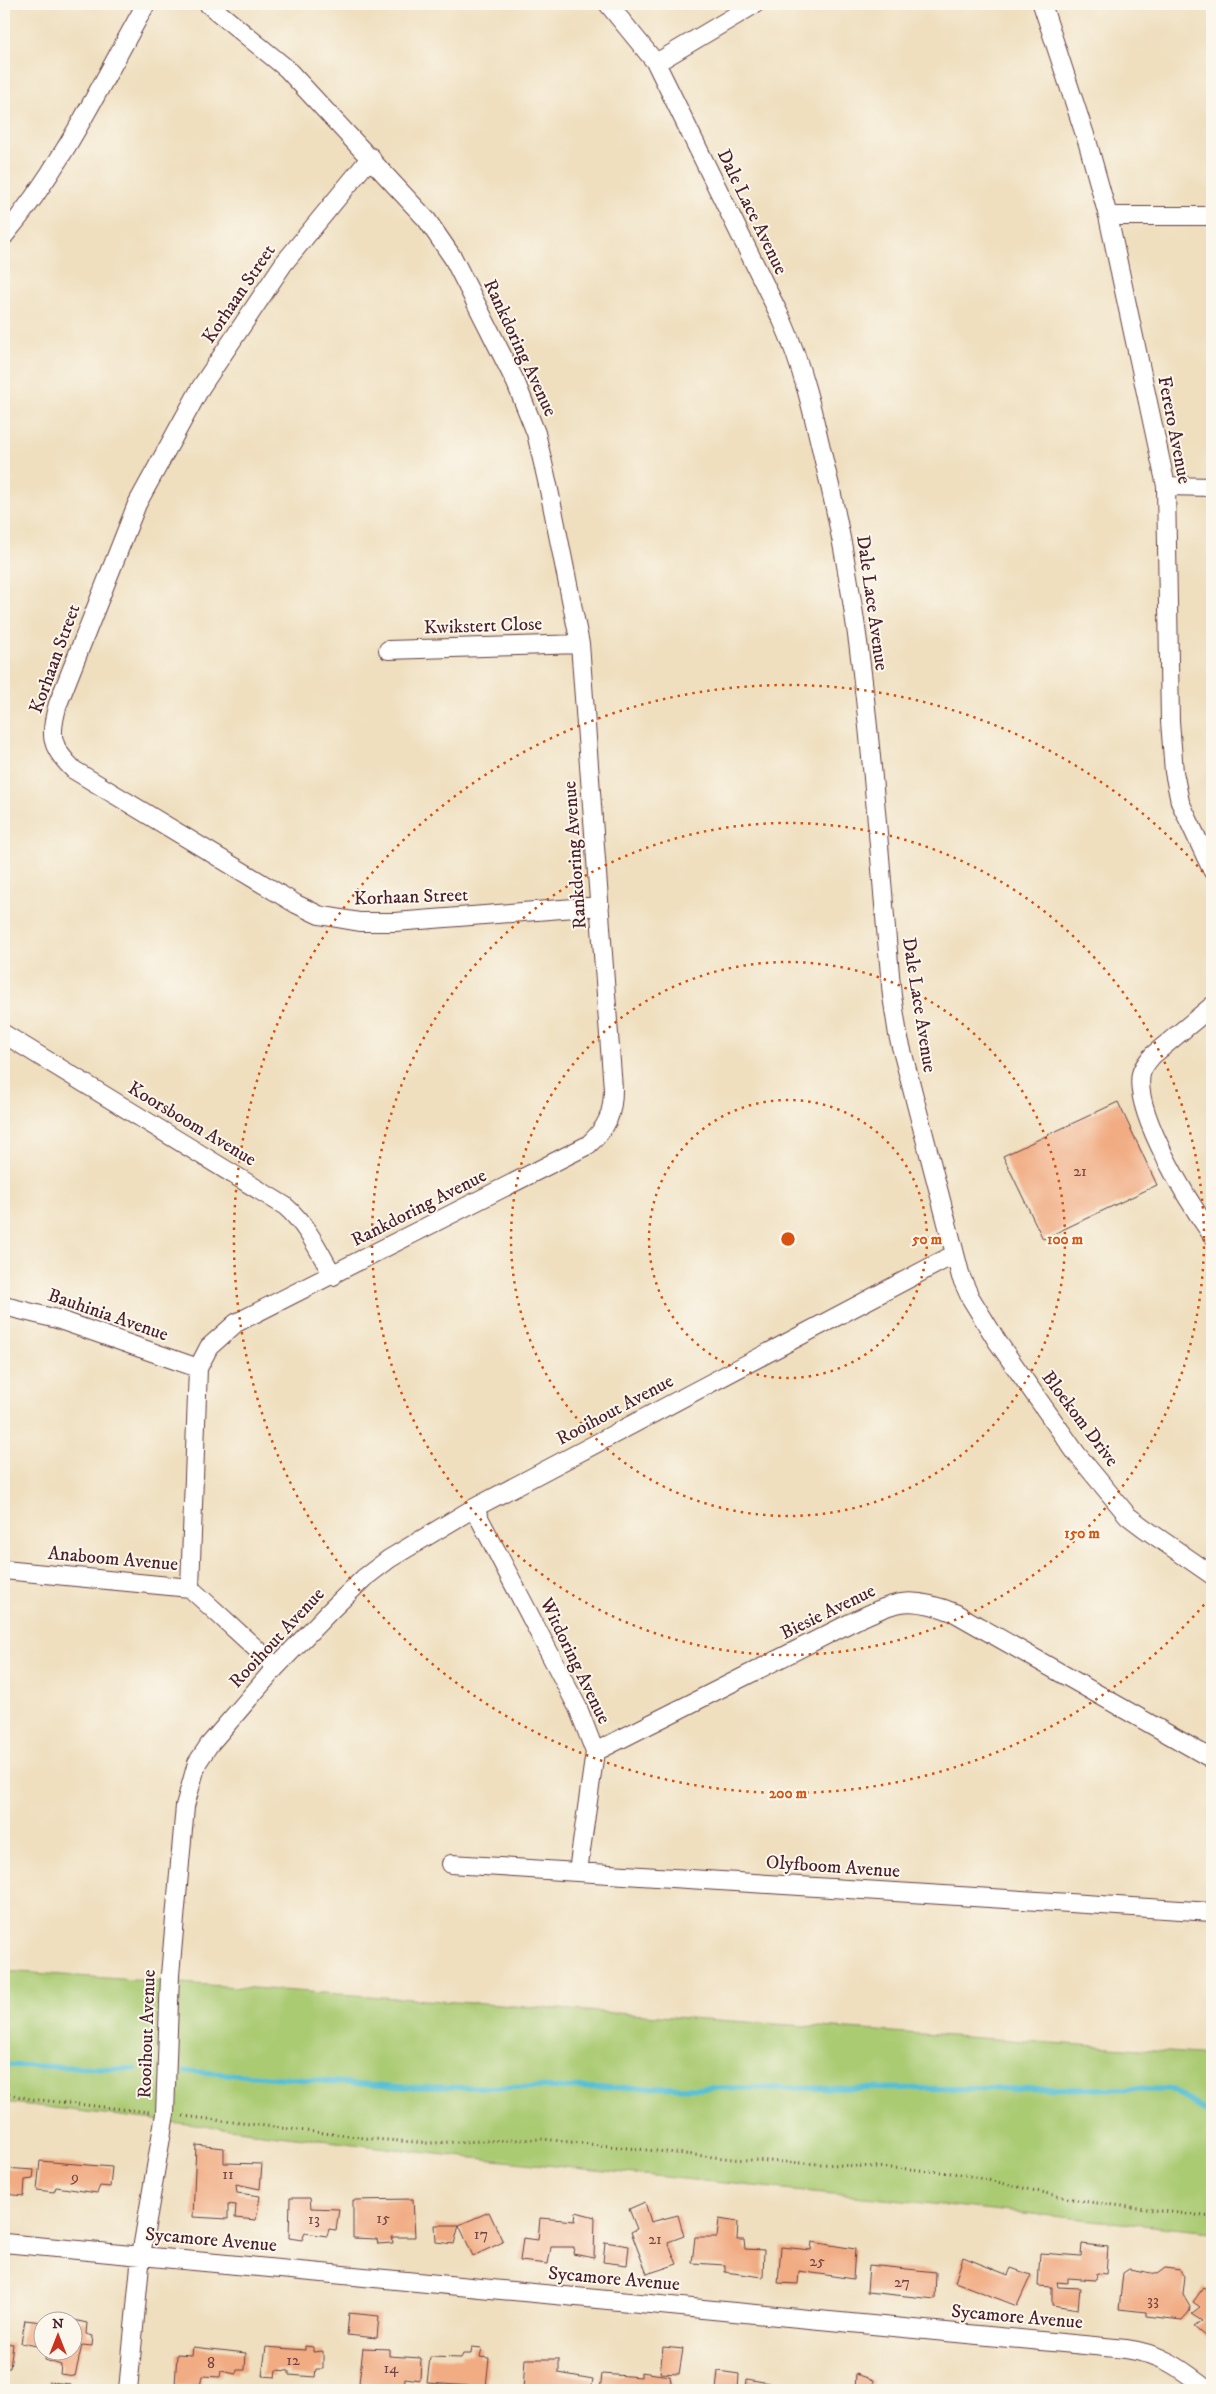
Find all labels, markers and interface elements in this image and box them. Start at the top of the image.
street label: Dale Lace Avenue [712,146,792,278]
street label: Korhaan Street [197,240,281,348]
street label: Rankdoring Avenue [478,276,562,420]
street label: Ferero Avenue [1152,374,1196,486]
street label: Dale Lace Avenue [851,534,893,672]
street label: Korhaan Street [25,601,85,717]
street label: Kwikstert Close [423,612,543,640]
street label: Rankdoring Avenue [558,780,592,930]
street label: Korhaan Street [353,884,469,910]
street label: Dale Lace Avenue [897,936,941,1074]
street label: Koorsboom Avenue [124,1077,260,1171]
house number: 21 [1073,1161,1087,1181]
street label: Rankdoring Avenue [348,1164,491,1252]
centre of rings [779,1230,797,1248]
text: 50 m [911,1230,943,1249]
text: 100 m [1047,1230,1084,1249]
street label: Bauhinia Avenue [45,1284,171,1346]
street label: Bloekom Drive [1037,1367,1124,1471]
street label: Rooihout Avenue [553,1369,678,1450]
text: 150 m [1064,1524,1100,1543]
street label: Anaboom Avenue [47,1542,179,1576]
street label: Biesie Avenue [777,1579,879,1645]
street label: Rooihout Avenue [225,1583,330,1693]
street label: Witdoring Avenue [534,1594,615,1728]
text: 200 m [769,1784,808,1803]
street label: Olyfboom Avenue [765,1851,901,1883]
street label: Rooihout Avenue [133,1969,161,2099]
house number: 11 [222,2164,234,2184]
house number: 9 [70,2167,79,2187]
house number: 15 [376,2208,390,2228]
house number: 13 [308,2209,320,2229]
street label: Sycamore Avenue [144,2223,278,2257]
house number: 17 [474,2224,488,2244]
house number: 21 [648,2229,662,2249]
house number: 25 [809,2251,825,2271]
street label: Sycamore Avenue [547,2262,681,2296]
house number: 27 [894,2272,910,2292]
house number: 33 [1147,2290,1159,2310]
street label: Sycamore Avenue [950,2300,1084,2334]
north arrow [32,2312,82,2362]
text: N [52,2315,64,2333]
house number: 12 [286,2350,300,2370]
house number: 8 [207,2353,215,2373]
house number: 14 [383,2358,399,2378]

